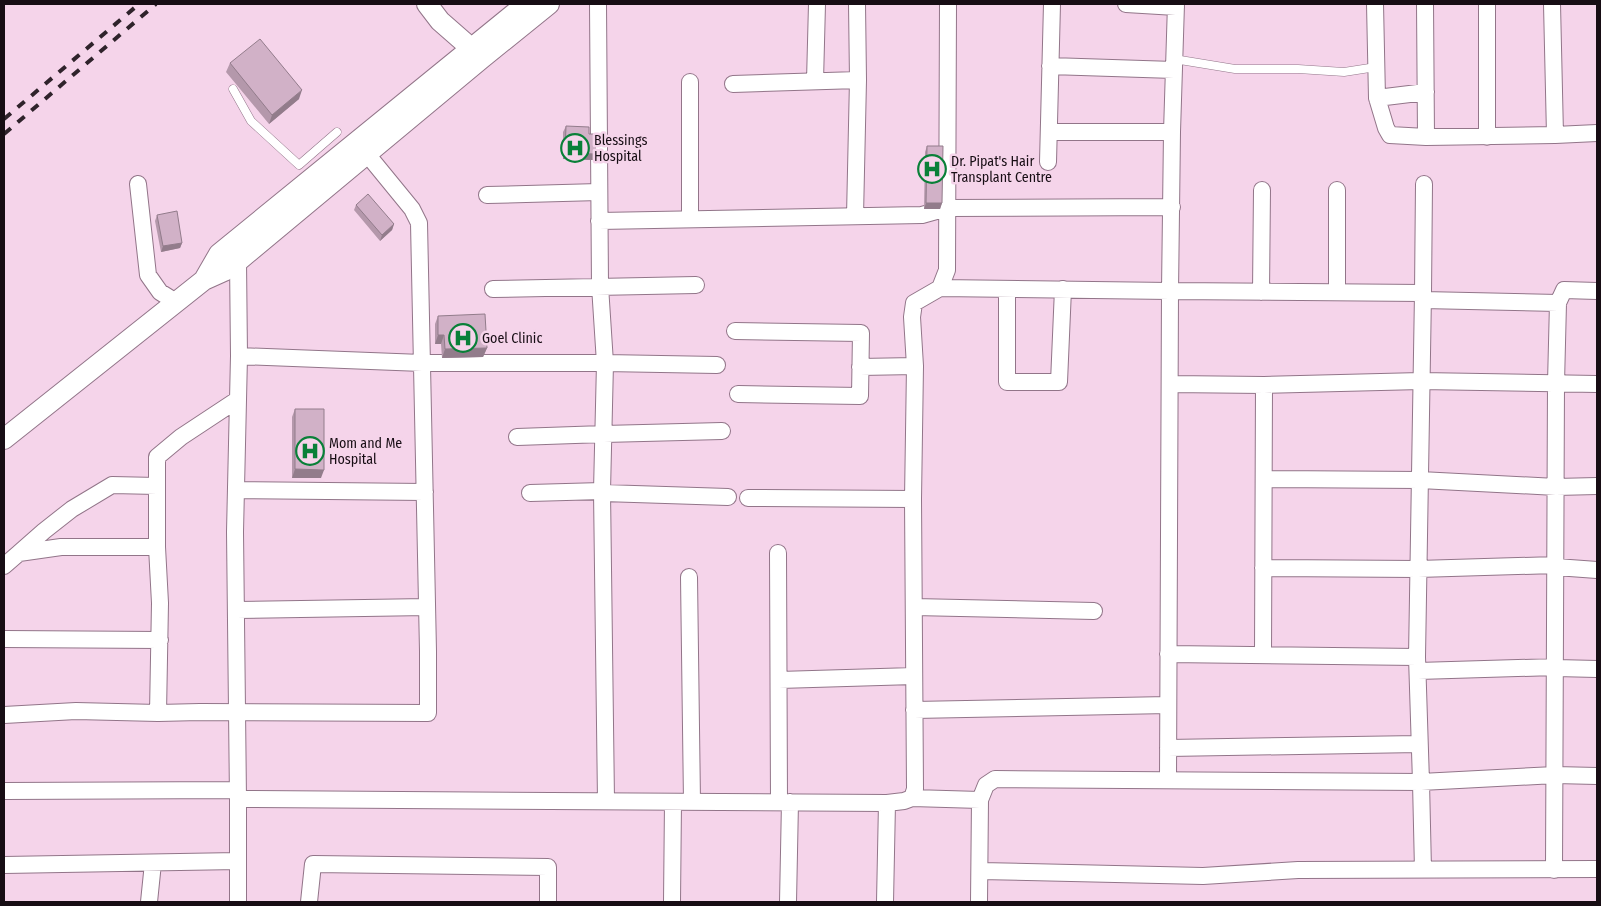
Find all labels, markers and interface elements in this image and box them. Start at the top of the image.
place label: Blessings Hospital [594,132,647,165]
hospital icon: Blessings Hospital [560,133,590,163]
place label: Dr. Pipat's Hair Transplant Centre [951,153,1052,186]
hospital icon: Dr. Pipat's Hair Transplant Centre [917,154,947,184]
hospital icon: Goel Clinic [448,323,478,353]
place label: Goel Clinic [482,330,542,347]
place label: Mom and Me Hospital [329,435,402,468]
hospital icon: Mom and Me Hospital [295,436,325,466]

